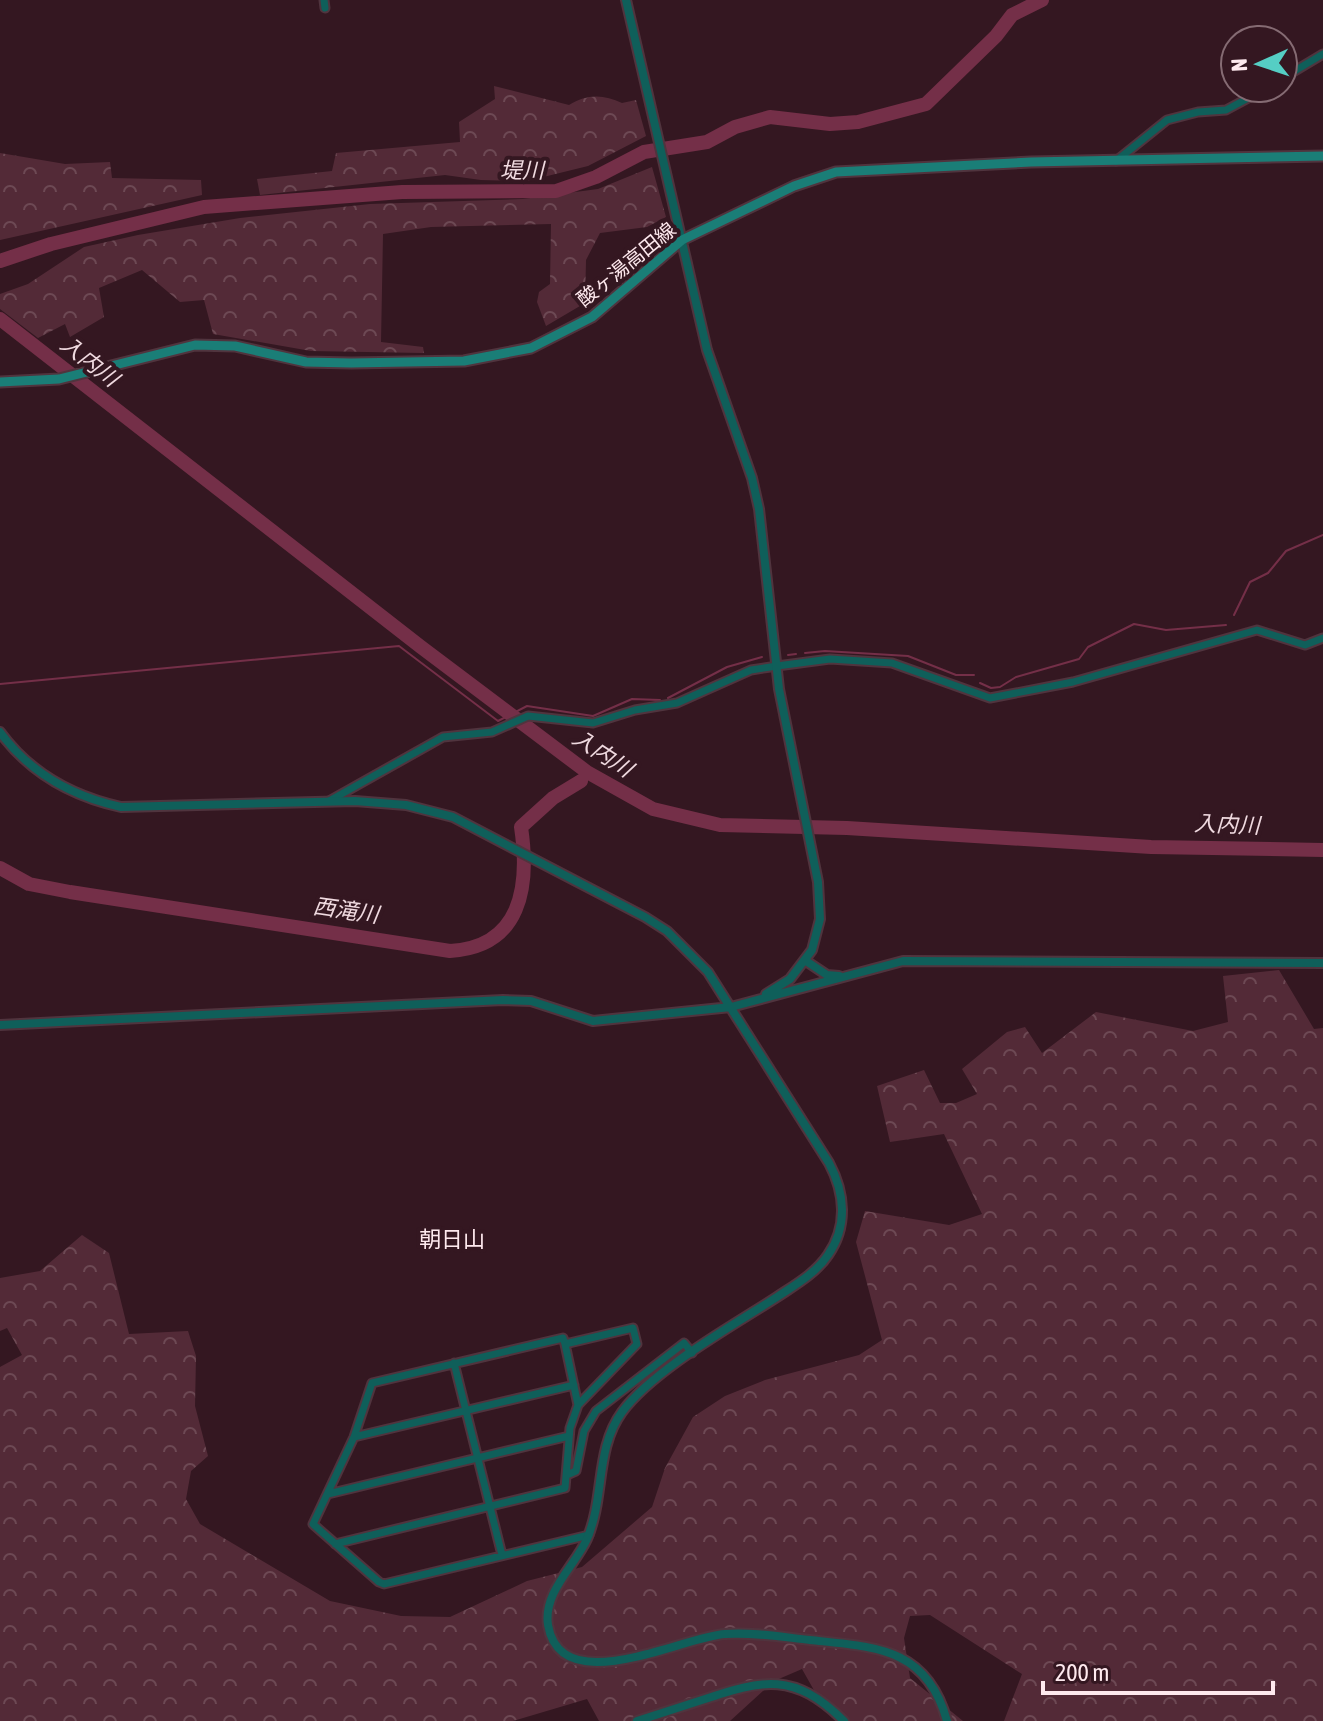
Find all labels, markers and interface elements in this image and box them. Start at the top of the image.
north arrow [1219,24,1299,104]
text: N [1226,58,1252,72]
water label: 堤川 [500,157,546,183]
street label: 酸ヶ湯高田線 [572,217,680,311]
water label: 入内川 [56,330,126,393]
water label: 入内川 [568,724,639,783]
water label: 入内川 [1194,810,1262,838]
water label: 西滝川 [312,893,382,928]
district label: 朝日山 [419,1226,485,1252]
scale bar [1043,1645,1273,1695]
text: 200 m [1055,1659,1109,1686]

